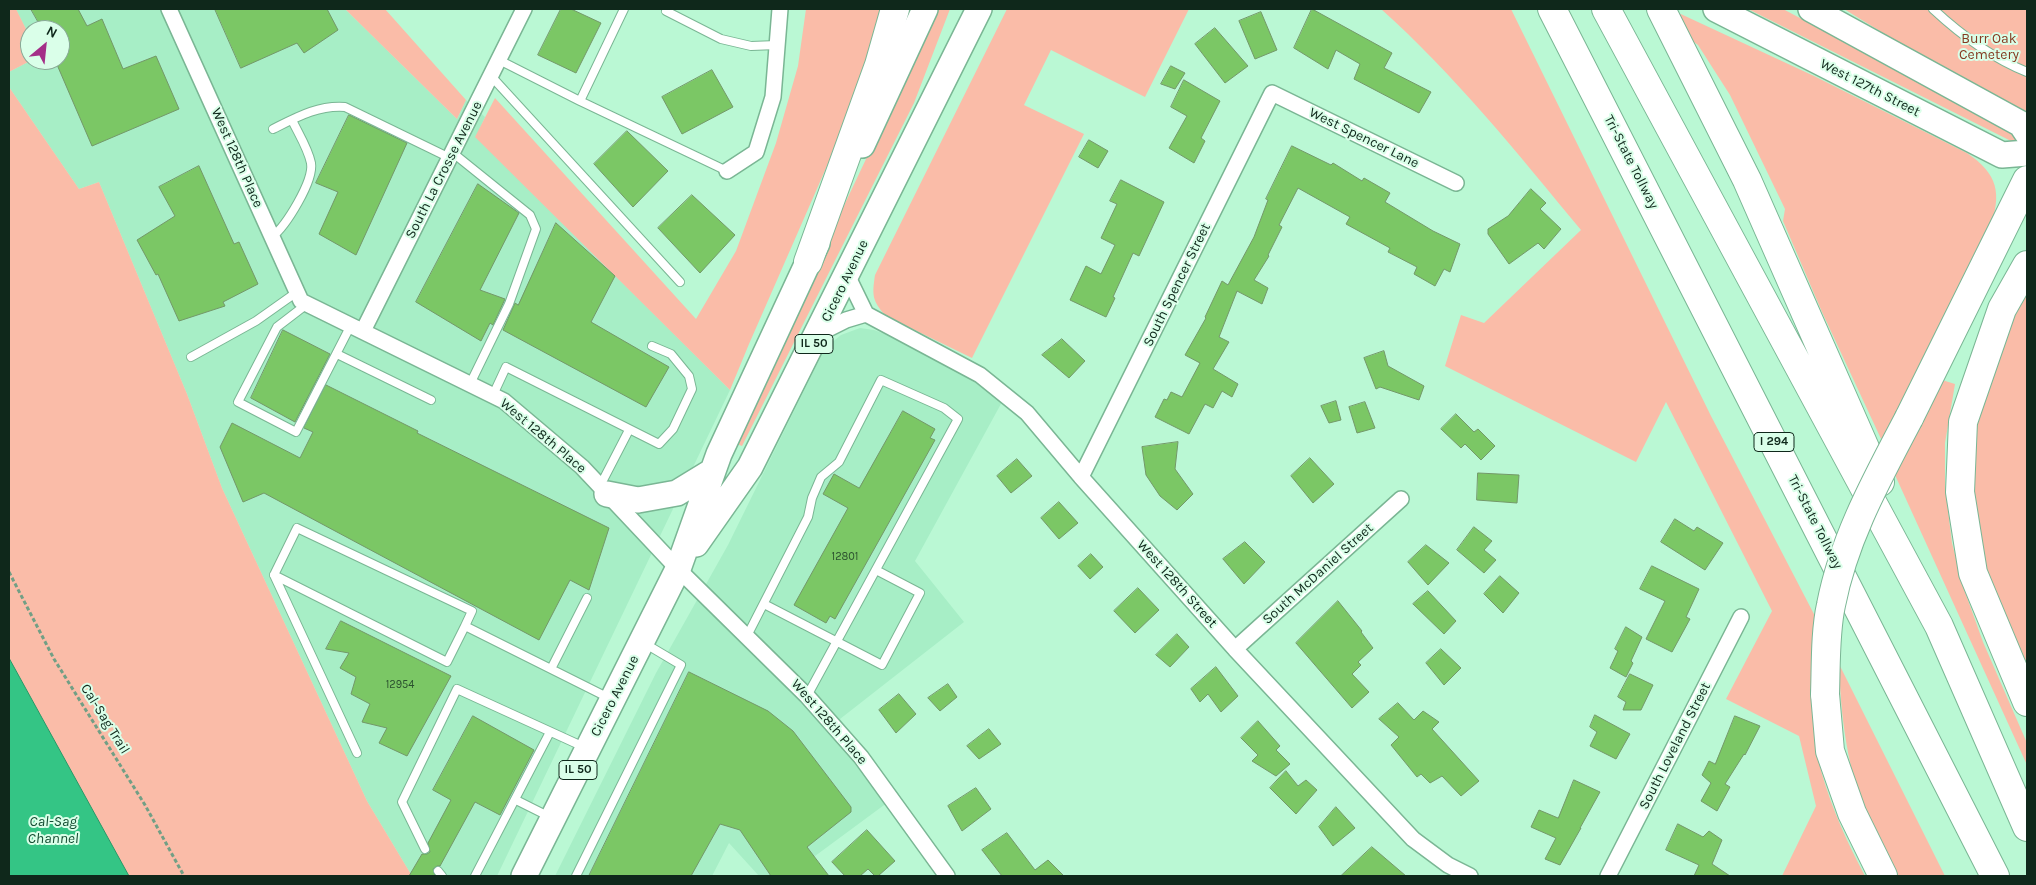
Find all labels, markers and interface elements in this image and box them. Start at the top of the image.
north arrow [20,20,70,70]
text: N [43,22,60,42]
park label: Burr Oak Cemetery [1959,31,2019,64]
street label: West 127th Street [1817,56,1923,120]
street label: South La Crosse Avenue [402,99,486,241]
street label: West Spencer Lane [1306,104,1422,172]
street label: West 128th Place [207,106,267,210]
street label: Tri-State Tollway [1600,112,1662,212]
street label: South Spencer Street [1140,221,1214,349]
street label: Cicero Avenue [818,237,872,325]
road number: IL 50 [795,334,833,354]
street label: West 128th Place [496,395,590,477]
road number: I 294 [1754,432,1794,452]
street label: Tri-State Tollway [1784,472,1846,572]
street label: South McDaniel Street [1259,520,1377,628]
street label: West 128th Street [1133,537,1221,631]
house number: 12801 [832,550,858,564]
street label: Cicero Avenue [587,652,643,740]
street label: West 128th Place [787,676,871,768]
house number: 12954 [386,678,414,692]
street label: South Loveland Street [1636,680,1714,812]
street label: Cal-Sag Trail [77,681,133,757]
road number: IL 50 [559,760,597,780]
water label: Cal-Sag Channel [27,813,79,848]

